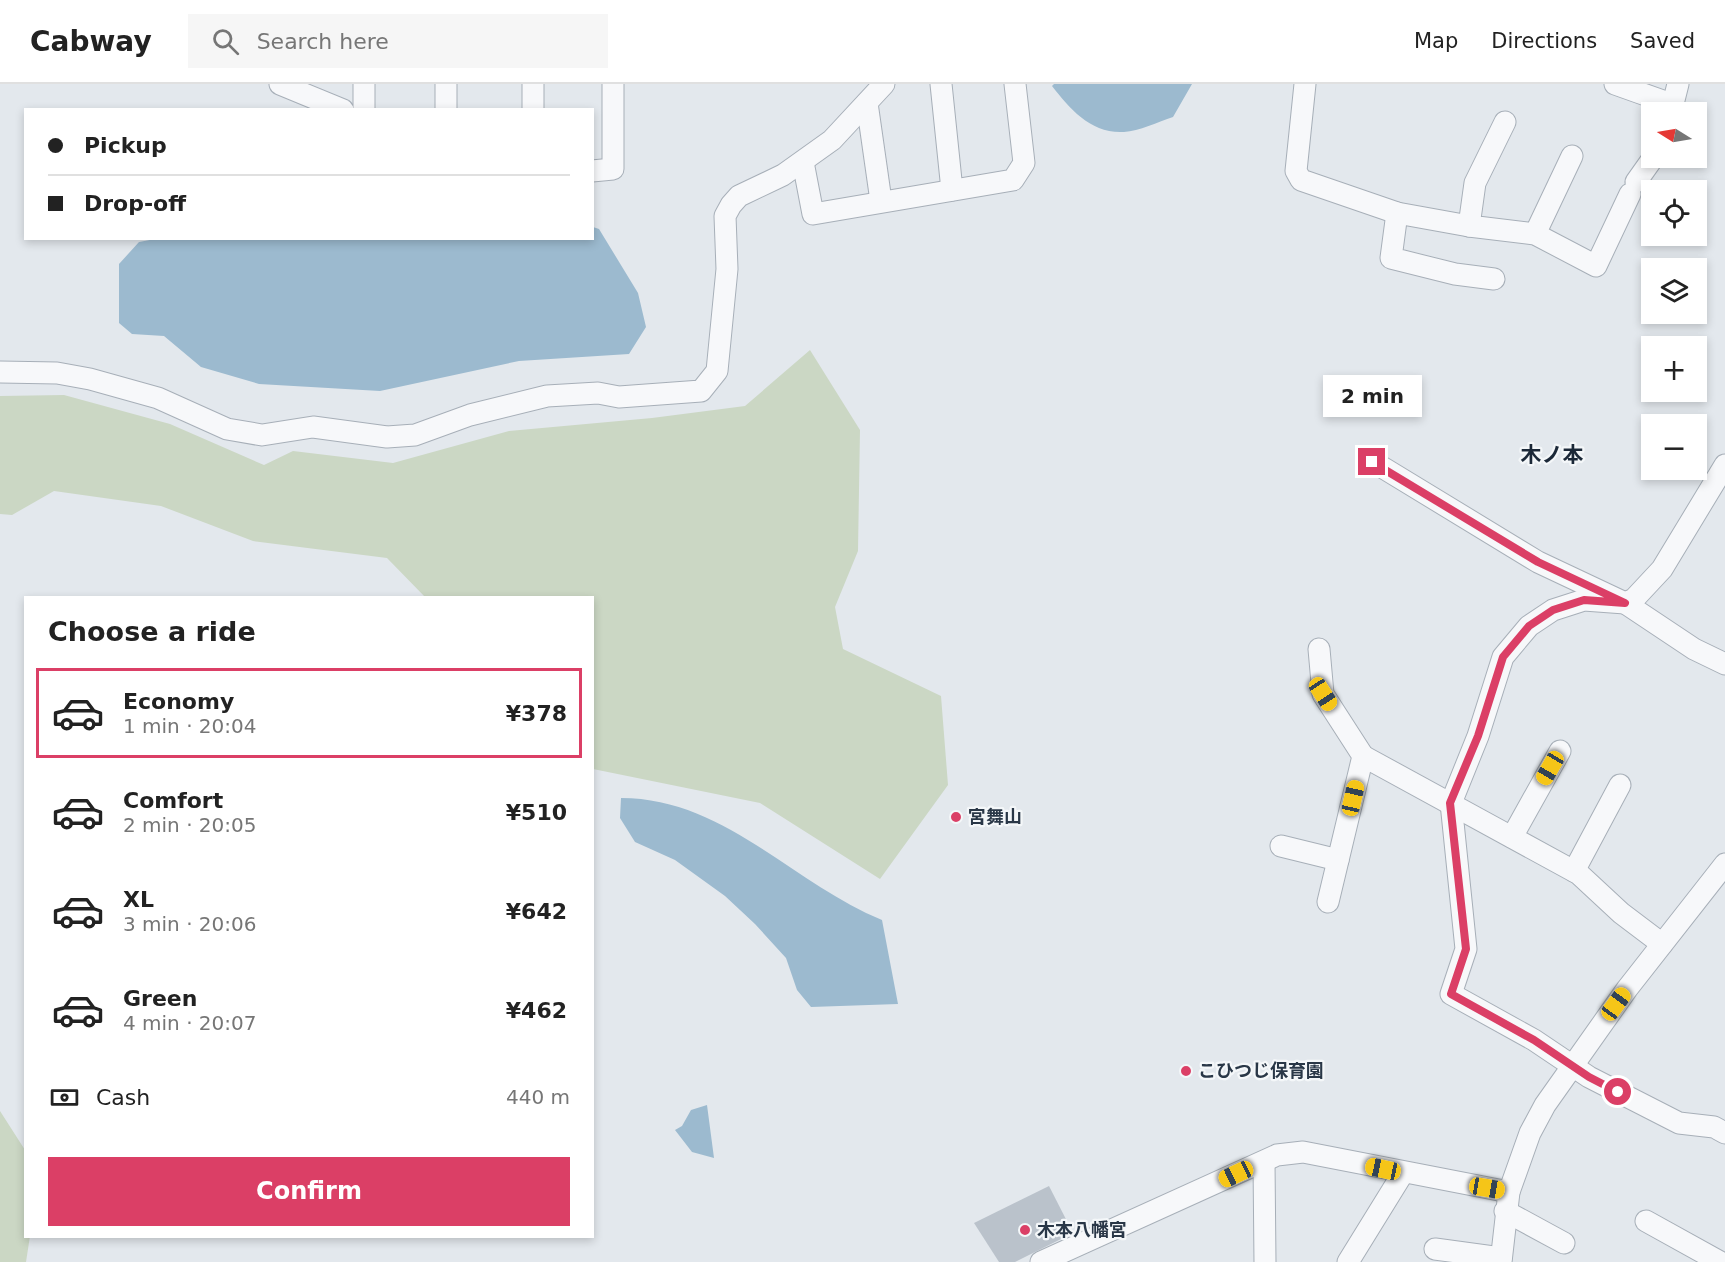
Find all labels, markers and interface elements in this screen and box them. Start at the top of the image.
search box [188,14,608,68]
text: Cabway [30,25,152,58]
icon: search [209,25,242,58]
text: Search here [257,29,389,54]
text: Map [1414,29,1458,53]
text: Directions [1491,29,1597,53]
text: Saved [1630,29,1695,53]
north arrow [1641,102,1707,168]
map controls [1641,102,1707,480]
text: Pickup [84,133,167,158]
button: locate [1641,180,1707,246]
text: Drop-off [84,191,186,216]
button: layers [1641,258,1707,324]
button: + [1641,336,1707,402]
callout: 2 min [1322,375,1422,417]
text: 2 min [1341,384,1404,408]
button: − [1641,414,1707,480]
district label: 木ノ本 [1521,443,1584,467]
route end [1358,448,1385,475]
text: Choose a ride [48,616,256,647]
car [1306,674,1340,714]
icon: car [51,686,105,740]
text: Economy [123,689,234,714]
text: ¥378 [506,701,567,726]
text: 1 min · 20:04 [123,714,257,738]
car [1533,748,1567,788]
car [1340,778,1366,818]
icon: car [51,785,105,839]
text: Comfort [123,788,223,813]
text: ¥510 [506,800,567,825]
place label: 宮舞山 [968,806,1022,827]
marker: 宮舞山 [949,810,963,824]
text: 2 min · 20:05 [123,813,257,837]
icon: car [51,884,105,938]
text: XL [123,887,154,912]
text: ¥642 [506,899,567,924]
text: 3 min · 20:06 [123,912,257,936]
icon: car [51,983,105,1037]
car [1598,984,1634,1024]
text: Green [123,986,197,1011]
text: ¥462 [506,998,567,1023]
text: 4 min · 20:07 [123,1011,257,1035]
place label: こひつじ保育園 [1198,1060,1324,1081]
marker: こひつじ保育園 [1179,1064,1193,1078]
route start [1604,1078,1631,1105]
icon: cash [48,1081,81,1114]
text: Cash [96,1085,150,1110]
text: 440 m [506,1085,570,1109]
car [1364,1156,1402,1182]
button: Confirm [48,1157,570,1226]
car [1216,1158,1256,1190]
car [1468,1176,1506,1200]
place label: 木本八幡宮 [1037,1219,1127,1240]
marker: 木本八幡宮 [1018,1223,1032,1237]

